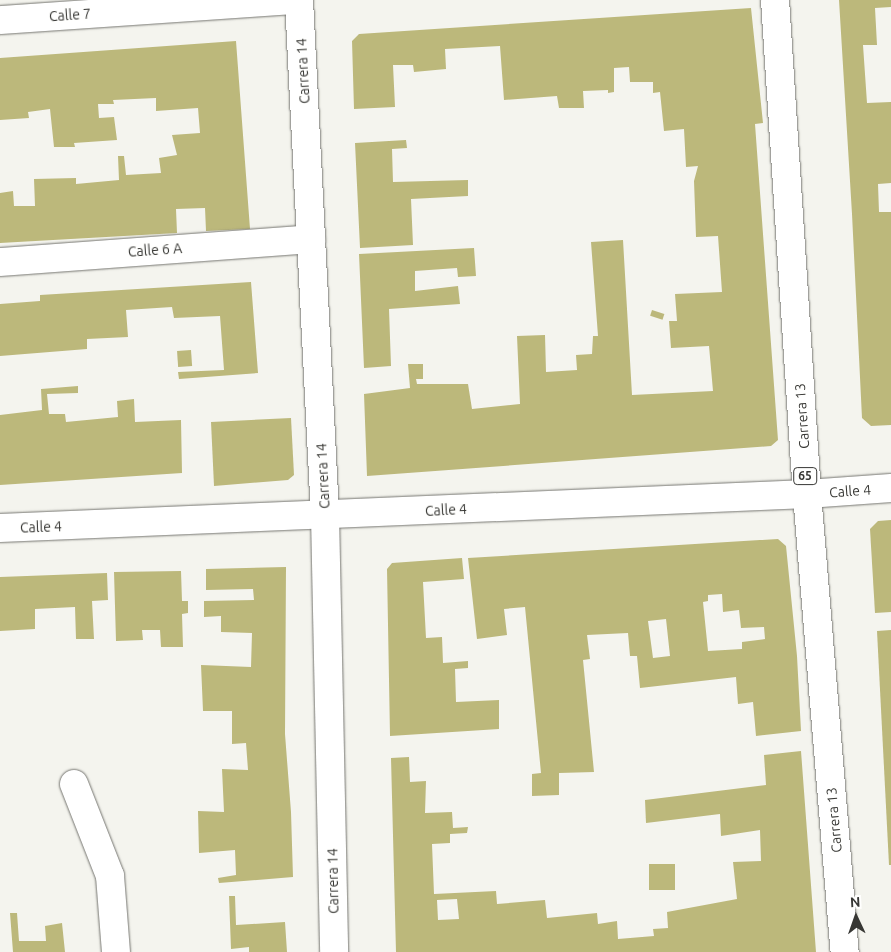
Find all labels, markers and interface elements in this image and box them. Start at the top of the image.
street label: Calle 7 [48,5,92,25]
street label: Carrera 14 [293,38,313,104]
street label: Calle 6 A [127,240,183,260]
street label: Carrera 13 [791,383,813,449]
street label: Carrera 14 [313,443,333,509]
road number: 65 [792,466,818,486]
street label: Calle 4 [828,481,872,501]
street label: Calle 4 [425,501,467,519]
street label: Calle 4 [20,518,62,536]
street label: Carrera 13 [823,787,845,853]
street label: Carrera 14 [324,848,342,914]
north arrow [831,892,881,942]
text: N [850,894,861,910]

